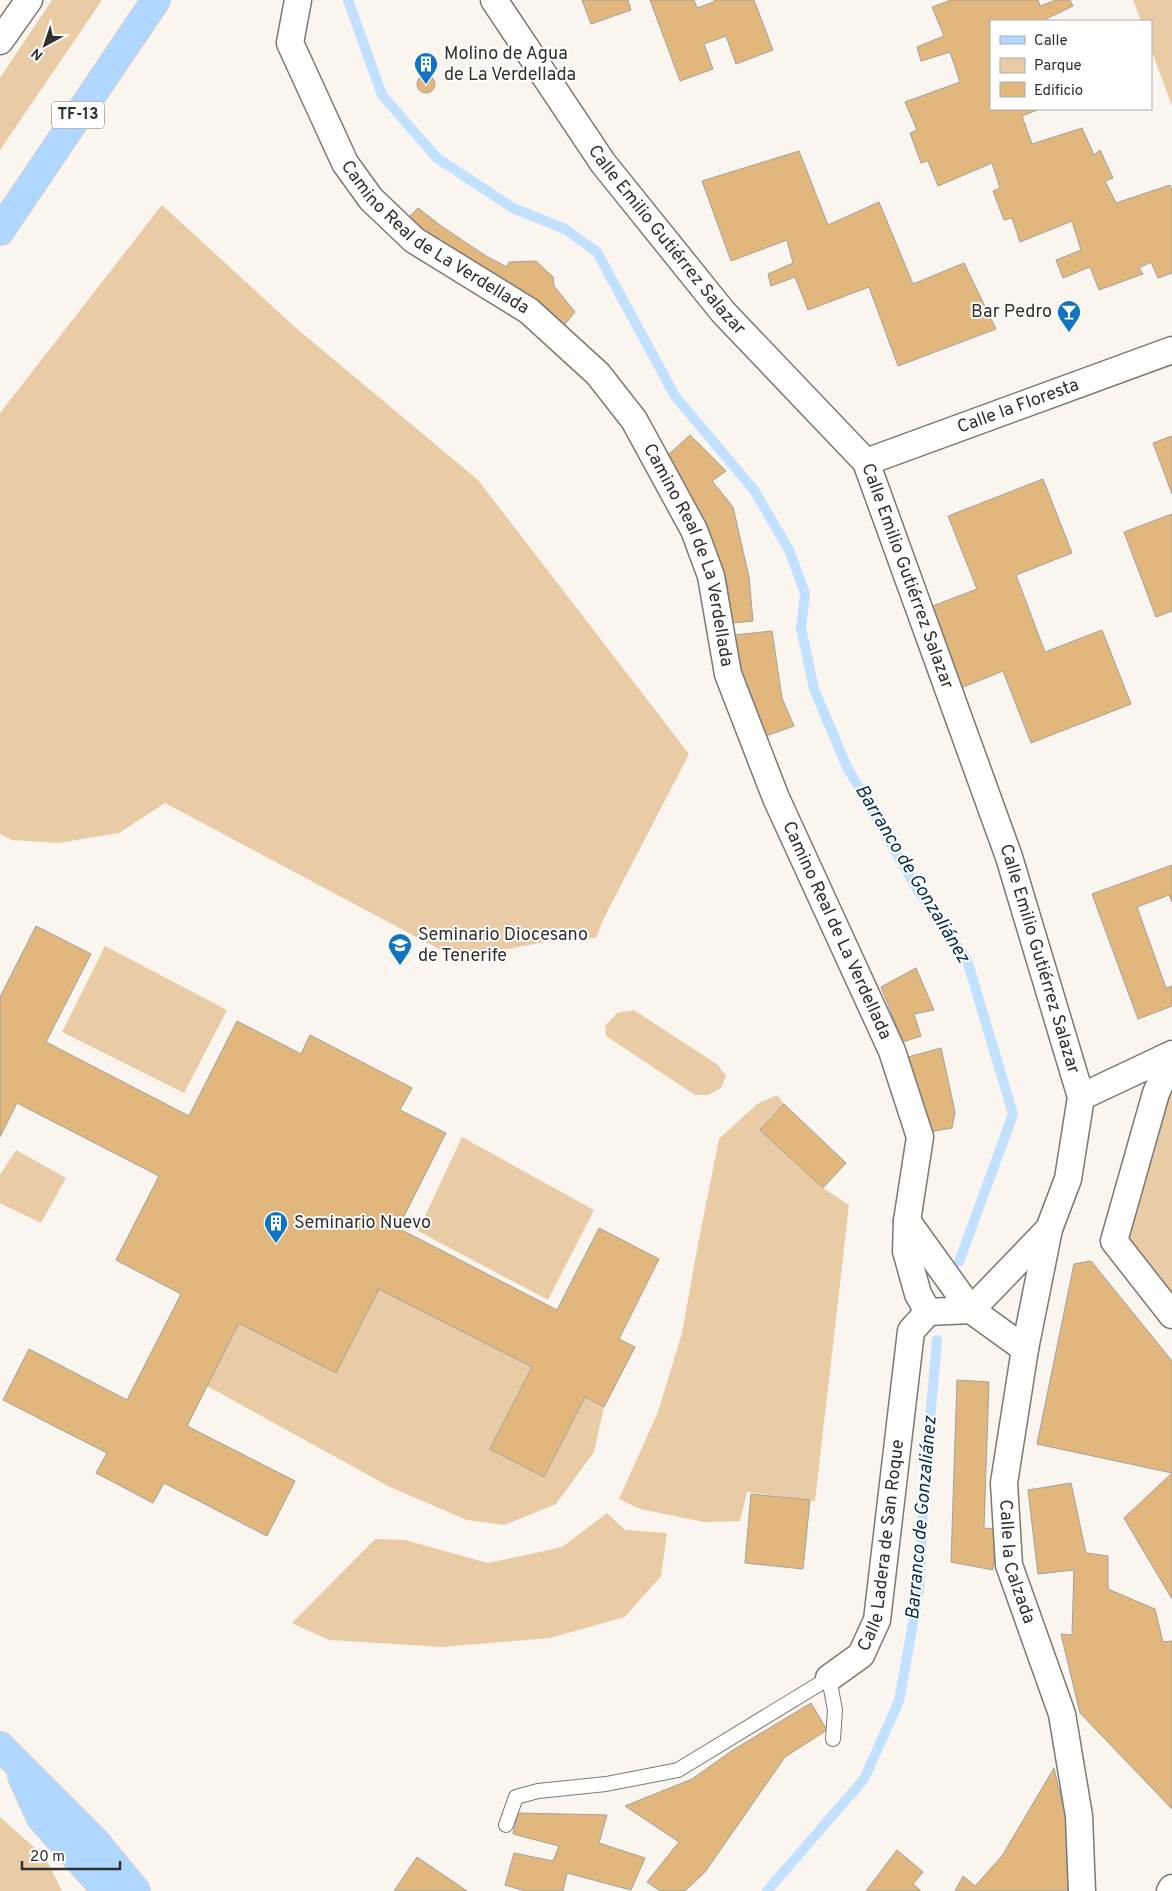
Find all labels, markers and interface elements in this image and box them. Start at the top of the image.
north arrow [20,20,70,70]
legend [990,20,1152,110]
text: Calle [1034,32,1068,51]
place label: Molino de Agua de La Verdellada [444,43,576,87]
text: N [28,44,47,64]
building icon: Molino de Agua de La Verdellada [413,51,439,85]
text: Parque [1034,57,1082,76]
text: Edificio [1034,82,1083,101]
road number: TF-13 [52,102,104,128]
street label: Calle Emilio Gutiérrez Salazar [583,141,751,340]
street label: Camino Real de La Verdellada [335,156,533,320]
bar icon: Bar Pedro [1056,299,1082,333]
place label: Bar Pedro [971,301,1052,324]
street label: Calle la Floresta [954,373,1082,439]
street label: Camino Real de La Verdellada [638,440,738,669]
street label: Calle Emilio Gutiérrez Salazar [856,460,959,692]
water label: Barranco de Gonzaliánez [849,780,975,968]
street label: Camino Real de La Verdellada [777,818,897,1043]
street label: Calle Emilio Gutiérrez Salazar [994,841,1085,1076]
place label: Seminario Diocesano de Tenerife [418,924,588,968]
school or university icon: Seminario Diocesano de Tenerife [387,932,413,966]
building icon: Seminario Nuevo [263,1210,289,1244]
place label: Seminario Nuevo [294,1212,431,1235]
water label: Barranco de Gonzaliánez [901,1414,943,1621]
street label: Calle Ladera de San Roque [853,1438,910,1655]
street label: Calle la Calzada [994,1499,1040,1627]
scale bar [22,1838,120,1870]
text: 20 m [30,1848,65,1867]

